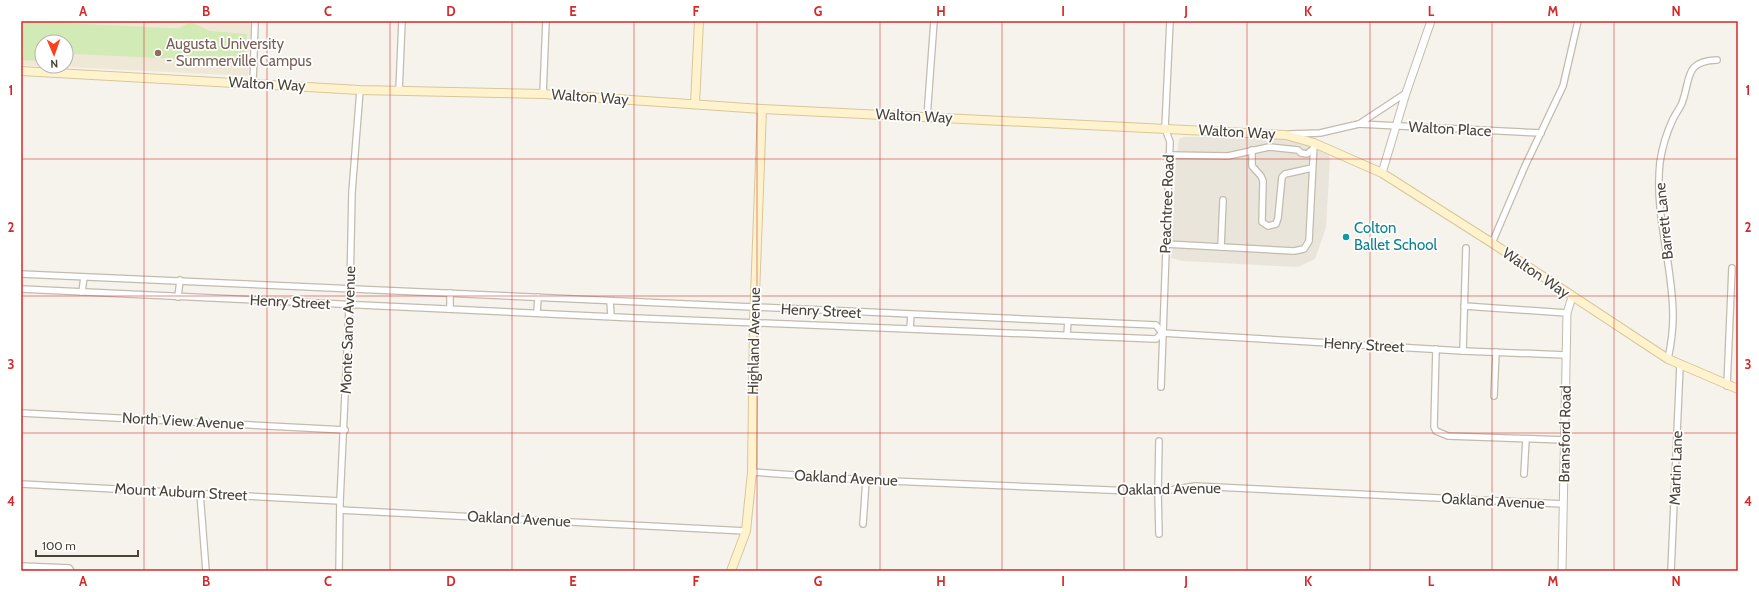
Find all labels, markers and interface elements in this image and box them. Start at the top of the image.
text: A [79,3,88,19]
text: B [202,3,210,19]
text: C [324,3,332,19]
text: D [446,3,456,19]
text: E [569,3,577,19]
text: F [693,3,700,19]
text: G [814,3,823,19]
text: H [936,3,946,19]
text: I [1061,3,1065,19]
text: J [1183,3,1188,19]
text: K [1304,3,1313,19]
text: L [1428,3,1435,19]
text: M [1548,3,1559,19]
text: N [1671,3,1681,19]
north arrow [34,34,74,74]
place label: Augusta University - Summerville Campus [166,35,312,70]
marker: Augusta University - Summerville Campus [153,48,163,58]
text: N [50,57,58,71]
street label: Walton Way [228,73,307,95]
text: 1 [9,82,13,98]
text: 1 [1746,82,1750,98]
street label: Walton Way [551,85,630,109]
street label: Walton Way [875,105,954,127]
street label: Walton Place [1408,118,1492,140]
street label: Walton Way [1198,121,1277,143]
street label: Peachtree Road [1156,154,1178,254]
street label: Barrett Lane [1651,181,1677,260]
text: 2 [8,219,15,235]
place label: Colton Ballet School [1354,219,1437,254]
text: 2 [1745,219,1752,235]
marker: Colton Ballet School [1341,232,1351,242]
street label: Walton Way [1499,244,1573,302]
street label: Monte Sano Avenue [337,265,359,394]
street label: Highland Avenue [744,287,764,395]
street label: Henry Street [249,291,331,313]
street label: Henry Street [780,300,862,322]
street label: Henry Street [1323,334,1405,356]
text: 3 [7,356,15,372]
text: 3 [1744,356,1752,372]
street label: Bransford Road [1555,385,1575,483]
street label: North View Avenue [121,409,245,433]
street label: Martin Lane [1666,430,1686,506]
street label: Oakland Avenue [794,466,899,490]
street label: Oakland Avenue [1117,479,1221,499]
street label: Mount Auburn Street [114,480,248,504]
street label: Oakland Avenue [1441,489,1546,513]
text: 4 [7,493,15,509]
text: 4 [1744,493,1752,509]
street label: Oakland Avenue [467,507,572,531]
scale bar [36,532,138,558]
text: 100 m [42,538,76,553]
text: A [79,573,88,589]
text: B [202,573,210,589]
text: C [324,573,332,589]
text: D [446,573,456,589]
text: E [569,573,577,589]
text: F [693,573,700,589]
text: G [814,573,823,589]
text: H [936,573,946,589]
text: I [1061,573,1065,589]
text: J [1183,573,1188,589]
text: K [1304,573,1313,589]
text: L [1428,573,1435,589]
text: M [1548,573,1559,589]
text: N [1671,573,1681,589]

